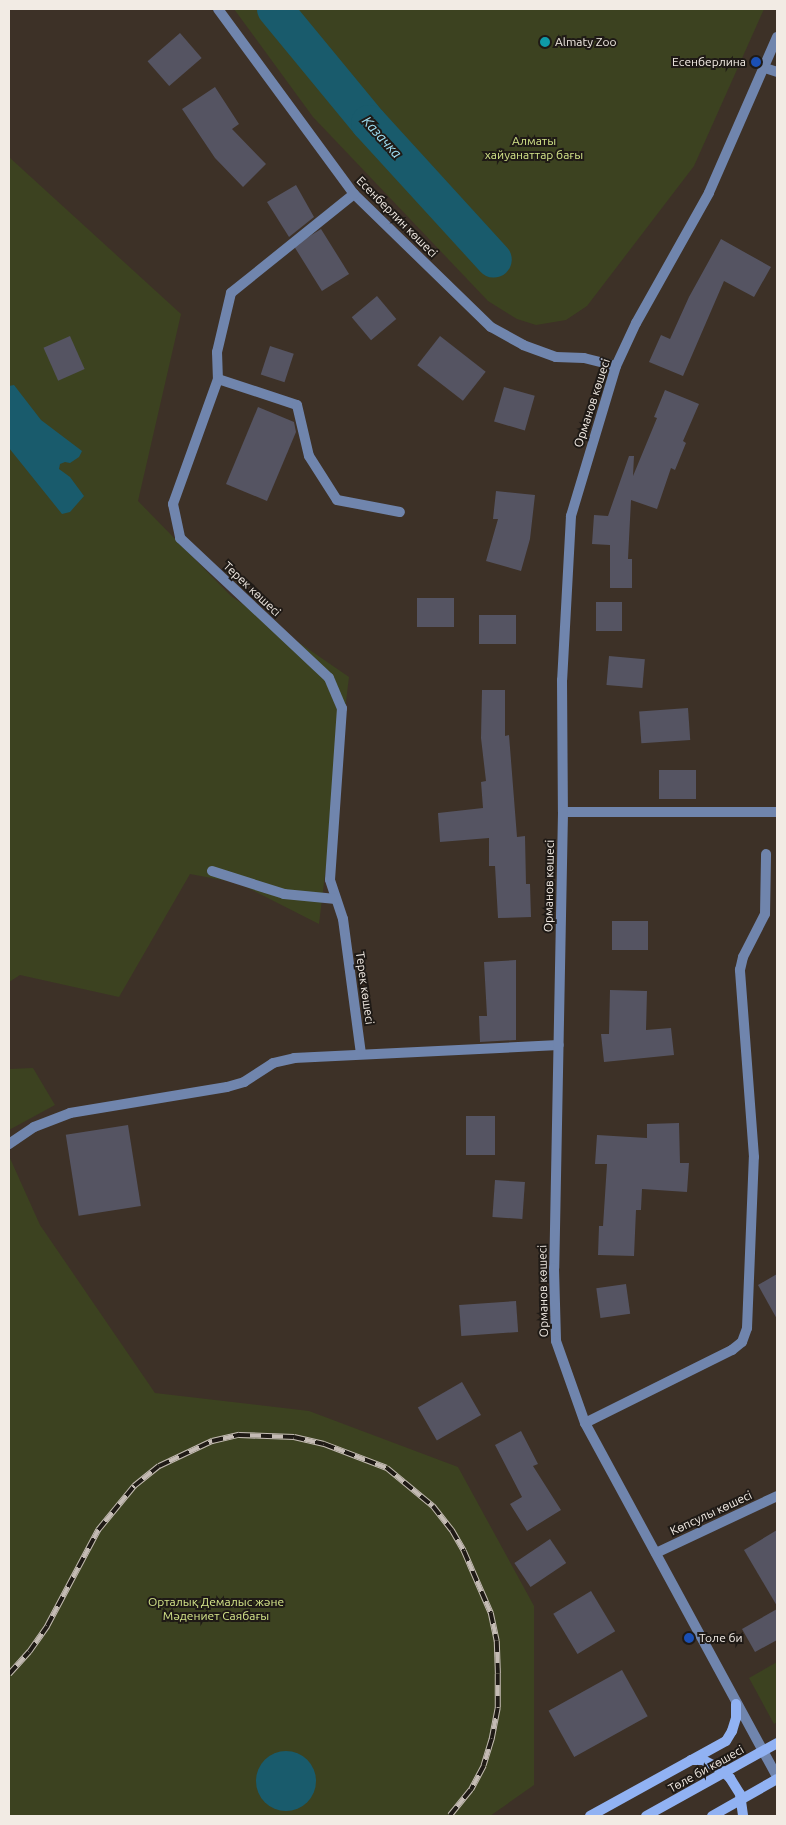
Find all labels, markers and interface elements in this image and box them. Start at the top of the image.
place label: Almaty Zoo [555,35,616,49]
marker: Almaty Zoo [539,36,551,48]
place label: Есенберлина [672,55,746,69]
marker: Есенберлина [750,56,762,68]
water label: Казачка [359,112,405,162]
park label: Алматы хайуанаттар бағы [485,134,583,162]
street label: Есенберлин көшесі [354,174,440,260]
street label: Орманов көшесі [571,357,613,449]
street label: Терек көшесі [220,559,284,619]
street label: Орманов көшесі [541,840,557,932]
street label: Терек көшесі [353,951,377,1025]
street label: Орманов көшесі [535,1245,551,1337]
street label: Көпсулы көшесі [668,1488,754,1538]
park label: Орталық Демалыс және Мәдениет Саябағы [148,1595,284,1623]
place label: Толе би [699,1631,743,1645]
marker: Толе би [683,1632,695,1644]
street label: Төле би көшесі [666,1742,746,1796]

